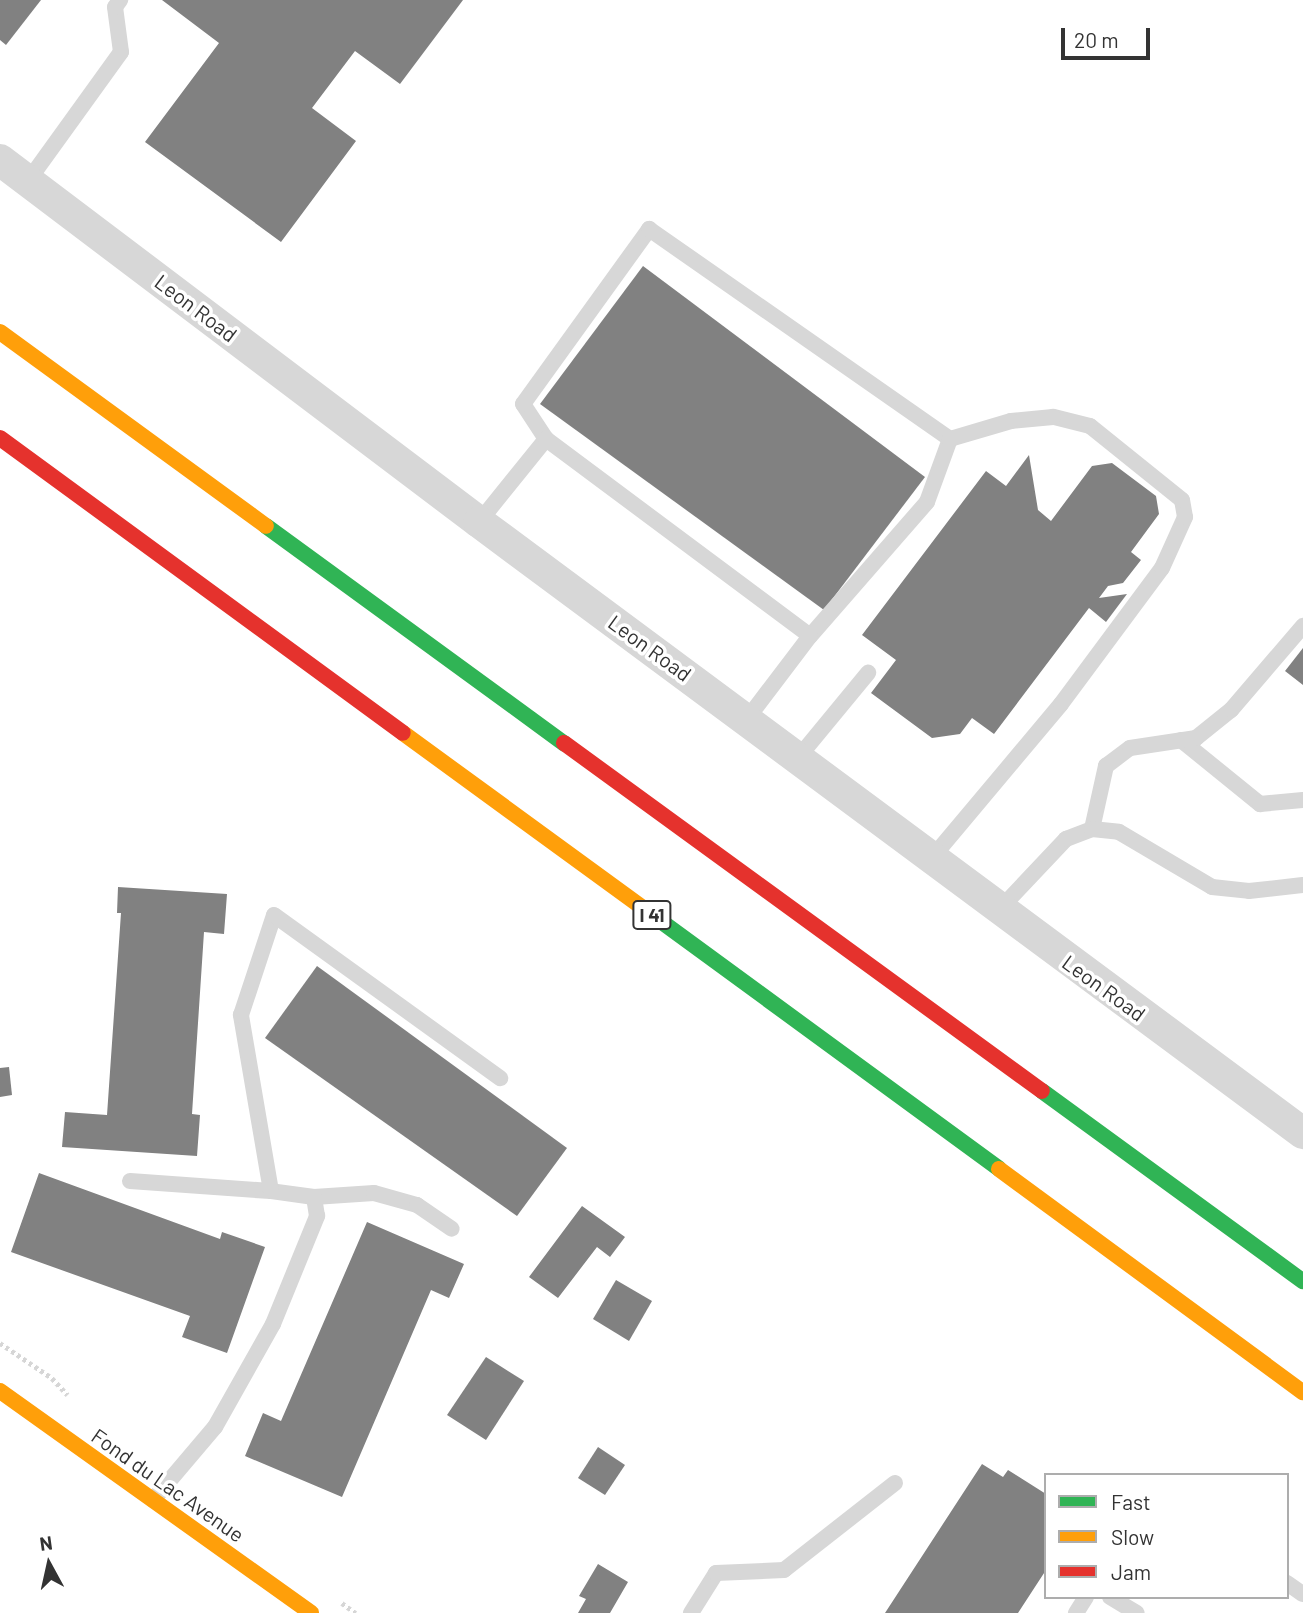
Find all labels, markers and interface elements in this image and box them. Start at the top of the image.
scale bar [1065,14,1154,58]
text: 20 m [1074,27,1119,52]
street label: Leon Road [150,269,242,347]
street label: Leon Road [604,609,696,687]
road number: I 41 [631,900,673,931]
street label: Leon Road [1058,949,1150,1027]
street label: Fond du Lac Avenue [87,1423,249,1547]
legend [1044,1473,1289,1599]
text: Fast [1111,1489,1151,1514]
text: Slow [1111,1524,1154,1549]
north arrow [14,1529,84,1599]
text: N [38,1530,54,1555]
text: Jam [1111,1559,1151,1584]

